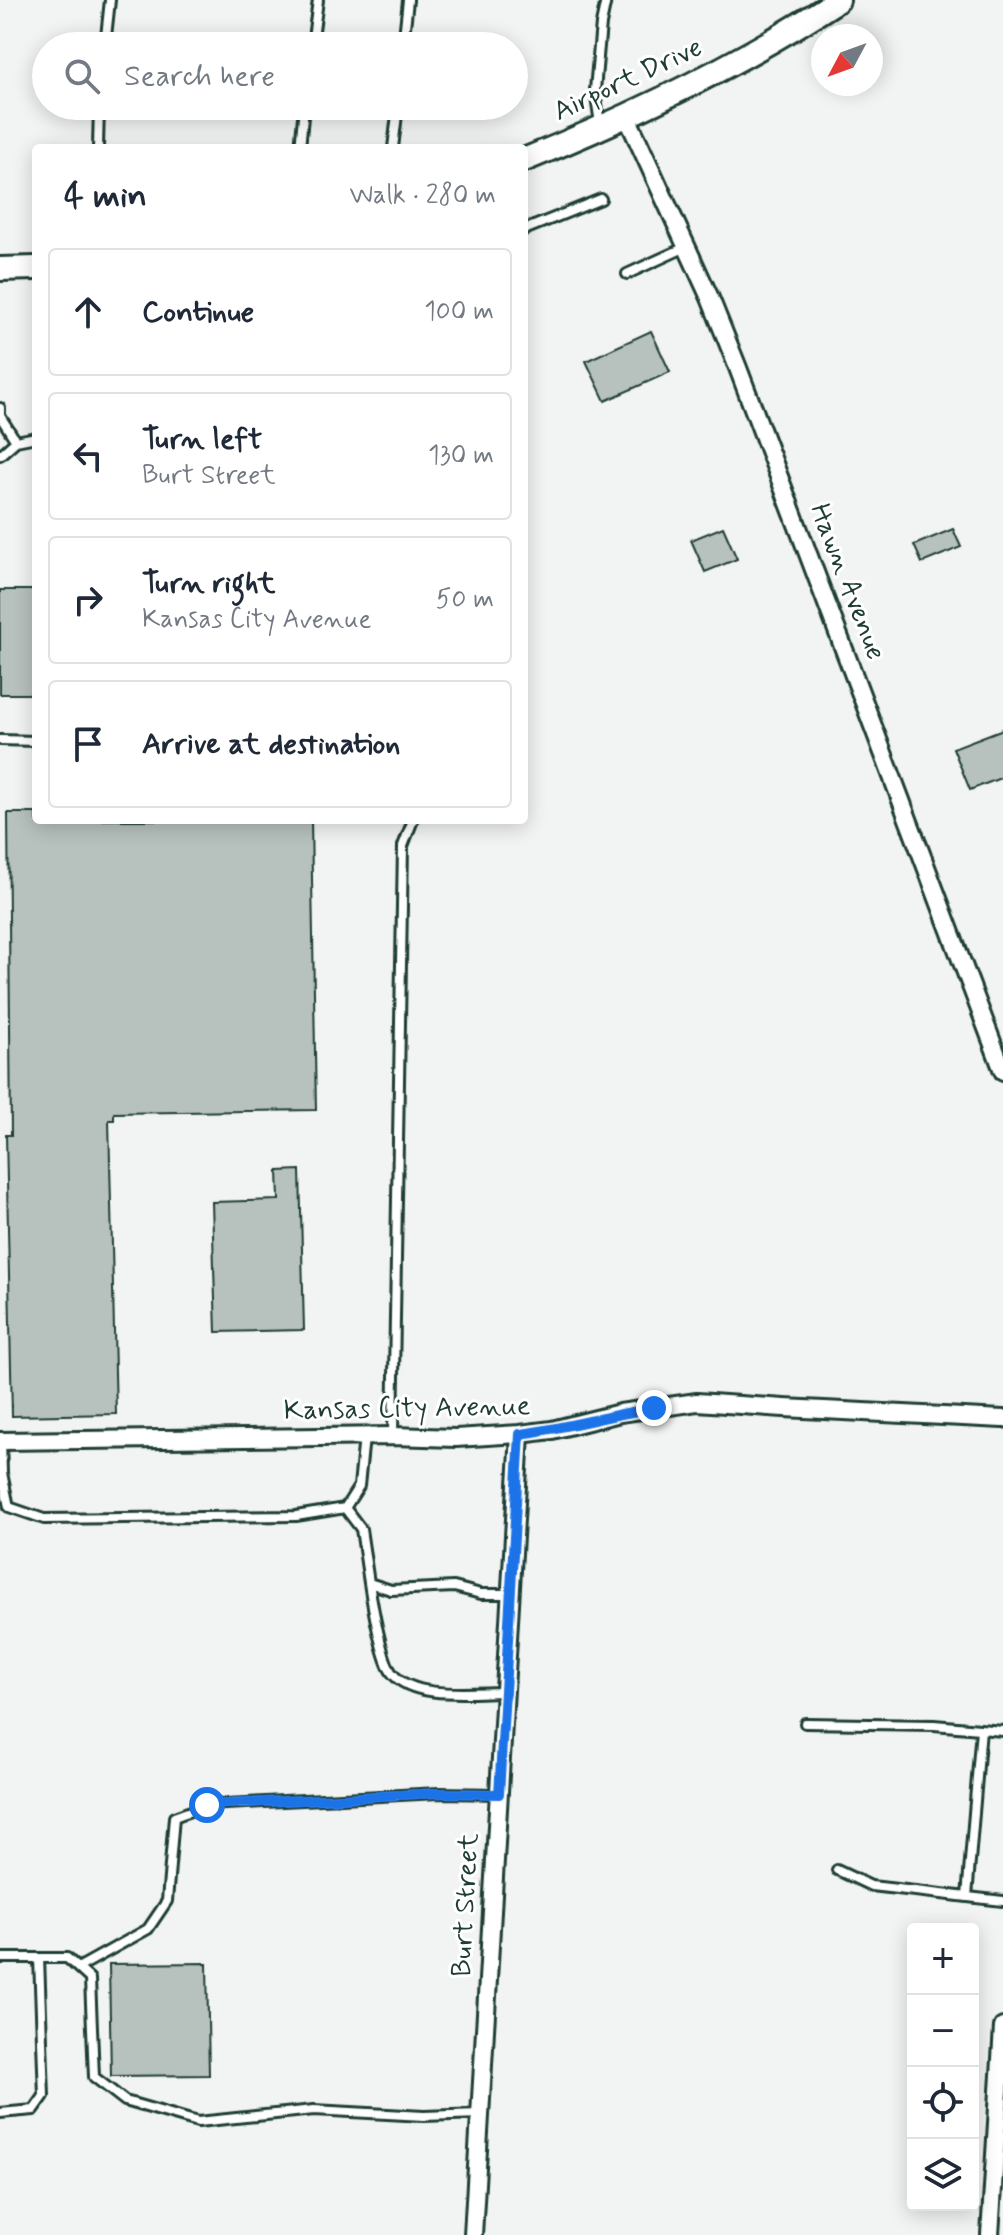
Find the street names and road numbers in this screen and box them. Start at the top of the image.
street label: Airport Drive [547,29,709,131]
street label: Hawn Avenue [800,498,894,666]
street label: Kansas City Avenue [283,1388,531,1430]
street label: Burt Street [444,1832,488,1978]

